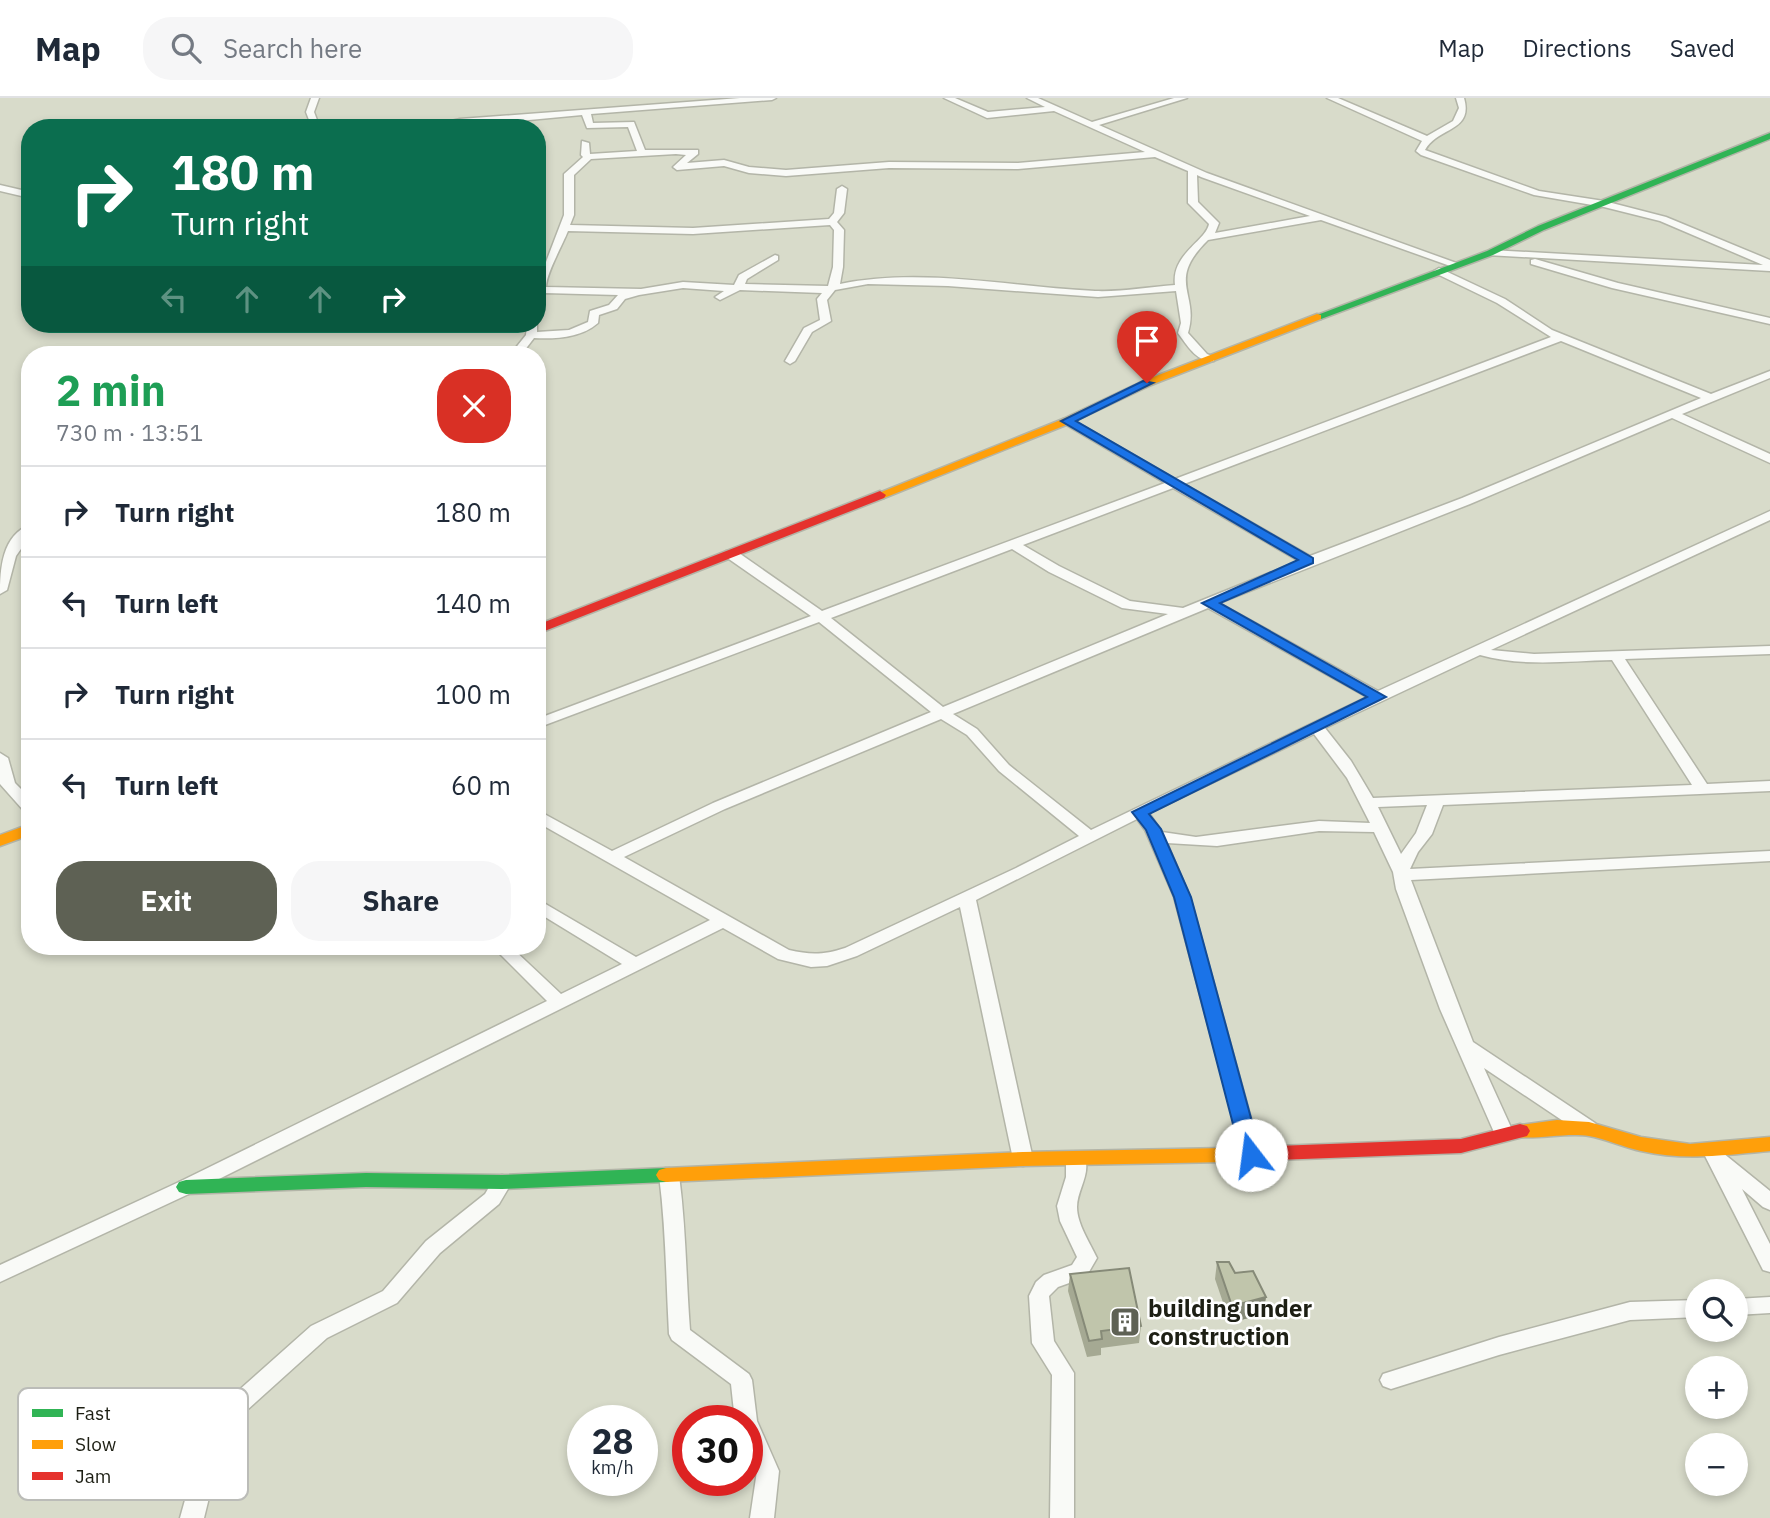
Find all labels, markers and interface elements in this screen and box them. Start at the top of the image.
search box [143,17,633,80]
text: Map [35,27,101,70]
icon: search [167,29,205,67]
text: Search here [223,31,362,65]
text: Map [1438,32,1484,64]
text: Directions [1522,32,1632,64]
text: Saved [1670,32,1735,64]
text: 180 m [171,140,315,203]
icon: right [56,147,147,238]
text: Turn right [171,202,309,244]
icon: left [155,280,193,318]
icon: ahead [228,280,266,318]
icon: ahead [301,280,339,318]
icon: right [374,280,412,318]
pin [1117,311,1177,383]
icon: arrive [1128,322,1166,360]
text: 2 min [56,363,166,418]
button: close [437,369,511,443]
text: 730 m · 13:51 [56,417,203,447]
icon: right [56,493,94,531]
text: Turn right [115,495,234,529]
text: 180 m [435,495,511,529]
icon: left [56,584,94,622]
text: Turn left [115,586,218,620]
text: 140 m [435,586,511,620]
icon: right [56,675,94,713]
text: Turn right [115,677,234,711]
text: 100 m [435,677,511,711]
icon: left [56,766,94,804]
text: Turn left [115,768,218,802]
text: 60 m [451,768,511,802]
button: Exit [56,861,277,941]
button: Share [291,861,511,941]
position arrow [1214,1118,1288,1192]
map controls [1685,1279,1748,1496]
button: search [1685,1279,1748,1342]
place label: building under construction [1148,1292,1312,1352]
building icon: building under construction [1108,1305,1142,1339]
button: + [1685,1356,1748,1419]
legend [18,1388,248,1500]
text: Fast [75,1401,111,1425]
speed limit sign: 30 [672,1405,763,1496]
text: 28 [591,1418,634,1464]
text: Slow [75,1432,116,1456]
button: − [1685,1433,1748,1496]
text: km/h [591,1456,634,1479]
text: Jam [75,1464,111,1488]

